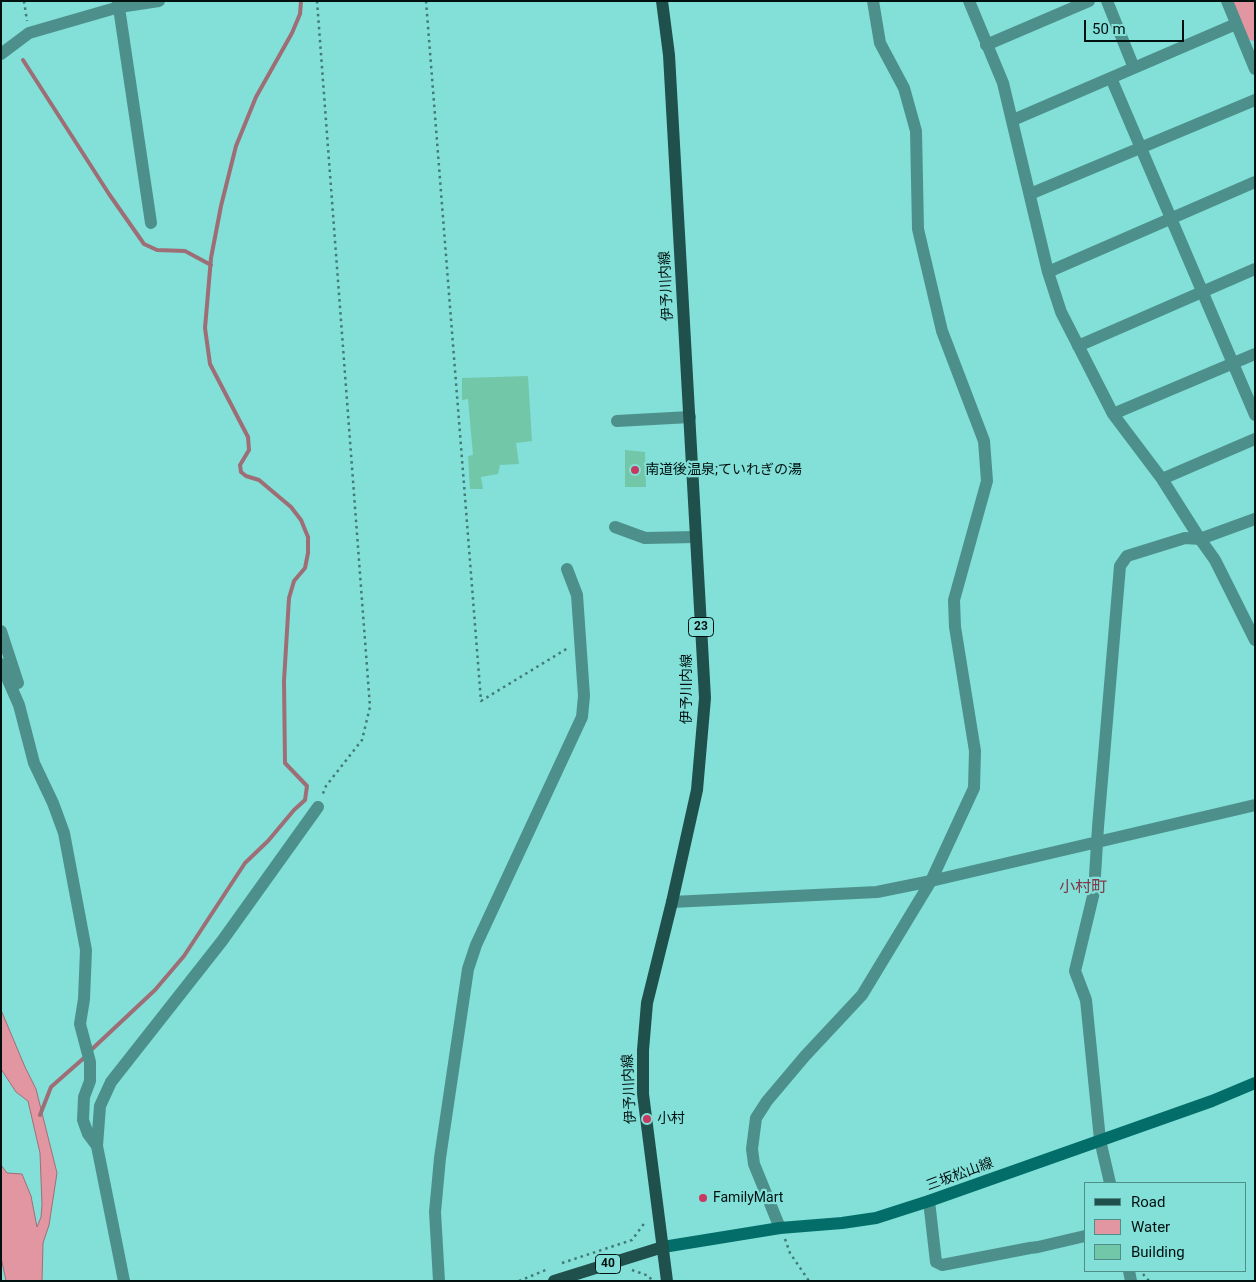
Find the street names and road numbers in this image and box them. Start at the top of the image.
street label: 伊予川内線 [657,251,677,321]
road number: 23 [688,618,714,636]
street label: 伊予川内線 [679,654,695,724]
street label: 伊予川内線 [620,1054,640,1124]
street label: 三坂松山線 [924,1155,996,1195]
road number: 40 [596,1254,620,1274]

